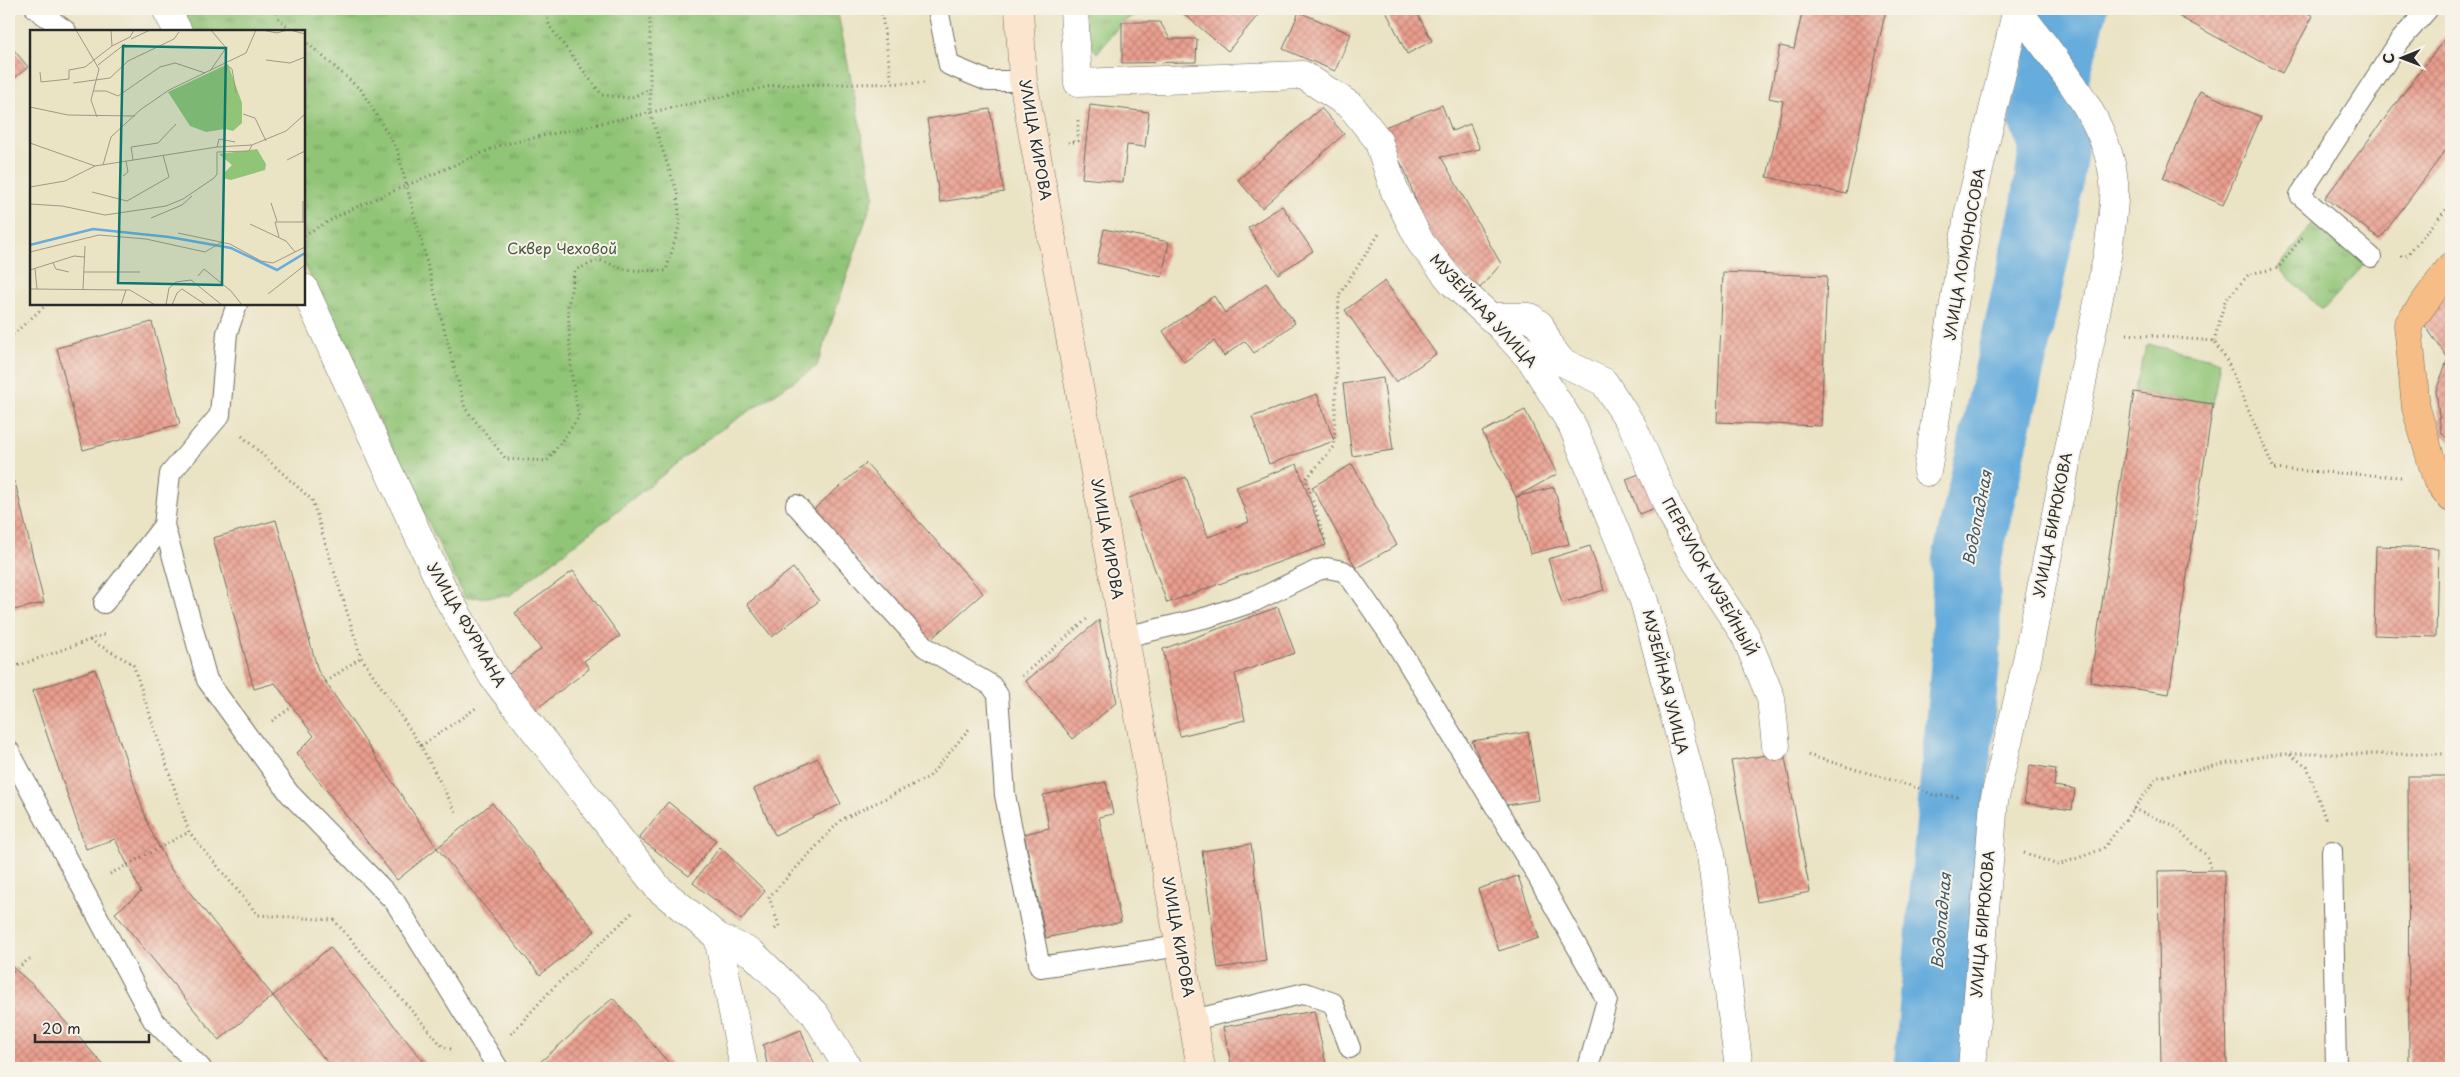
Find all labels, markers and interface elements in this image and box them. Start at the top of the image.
inset map [30,30,305,305]
north arrow [2378,32,2428,82]
text: С [2378,53,2399,64]
street label: УЛИЦА КИРОВА [1015,77,1058,202]
street label: УЛИЦА ЛОМОНОСОВА [1937,166,1990,342]
park label: Сквер Чеховой [507,236,617,259]
street label: МУЗЕЙНАЯ УЛИЦА [1425,248,1543,372]
street label: УЛИЦА БИРЮКОВА [2026,450,2077,599]
water label: Водопадная [1955,467,1997,567]
street label: УЛИЦА КИРОВА [1087,476,1130,601]
street label: ПЕРЕУЛОК МУЗЕЙНЫЙ [1657,493,1764,660]
street label: УЛИЦА ФУРМАНА [422,557,512,691]
street label: МУЗЕЙНАЯ УЛИЦА [1637,607,1696,756]
street label: УЛИЦА БИРЮКОВА [1964,849,1999,998]
water label: Водопадная [1924,870,1956,970]
street label: УЛИЦА КИРОВА [1158,874,1201,999]
scale bar [35,1012,149,1044]
text: 20 m [42,1016,81,1039]

